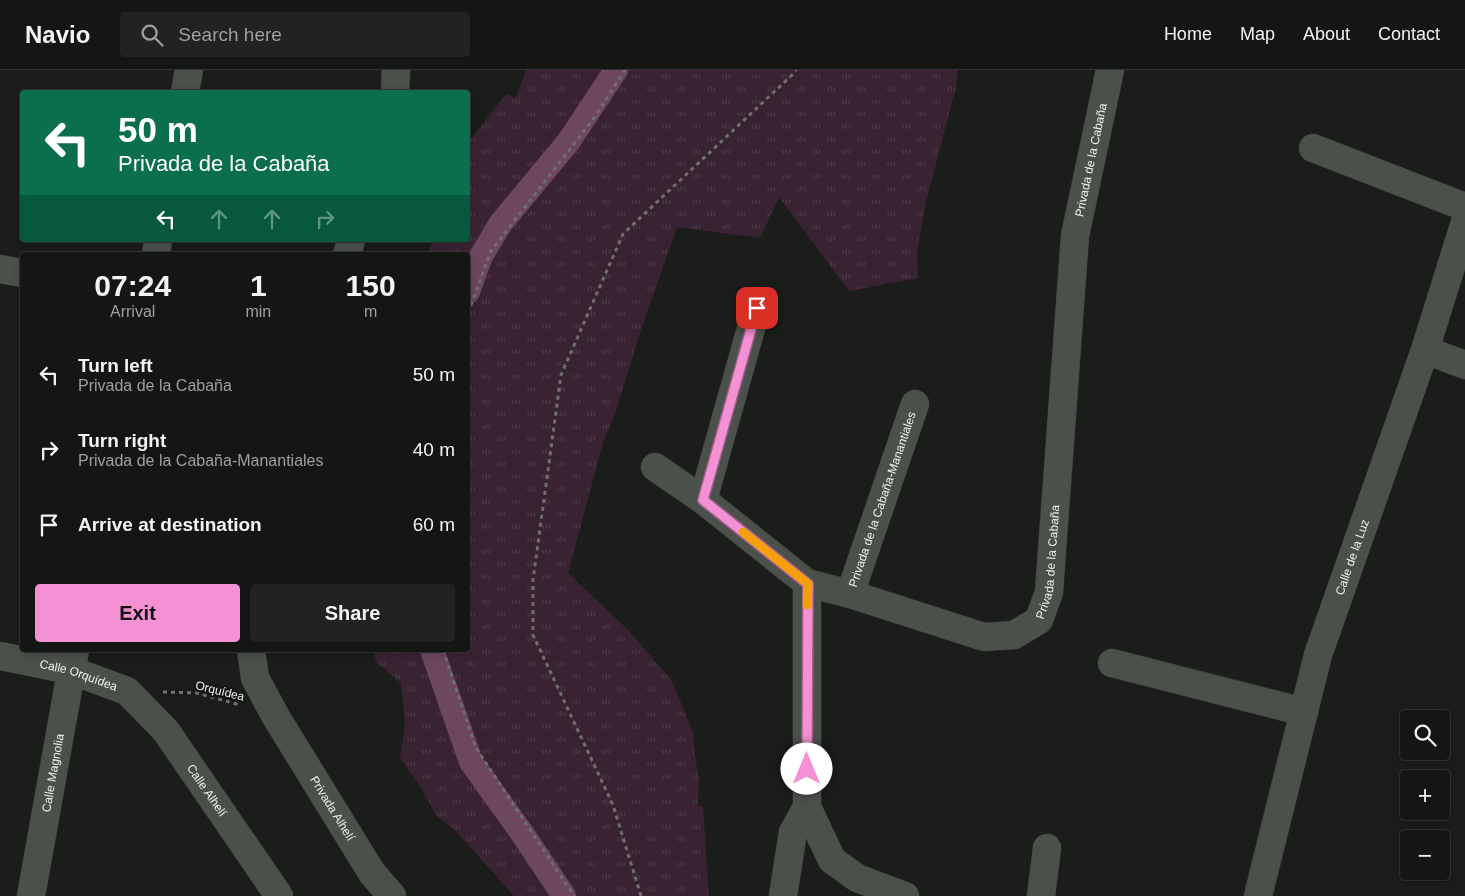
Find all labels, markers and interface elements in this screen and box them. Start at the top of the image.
search box [120,12,470,57]
text: Navio [25,21,90,48]
icon: search [138,21,166,49]
text: Search here [178,24,282,45]
text: Home [1164,24,1212,44]
text: Map [1240,24,1275,44]
text: About [1303,24,1350,44]
text: Contact [1378,24,1440,44]
street label: Privada de la Cabaña [1072,102,1110,218]
icon: left [35,110,100,175]
text: 50 m [118,110,198,149]
text: Privada de la Cabaña [118,151,330,176]
icon: left [152,205,180,233]
icon: ahead [205,205,233,233]
icon: ahead [258,205,286,233]
icon: right [311,205,339,233]
text: 07:24 [94,269,171,302]
text: 1 [250,269,267,302]
text: 150 [346,269,396,302]
pin [736,287,778,329]
icon: arrive [743,294,771,322]
text: Arrival [110,303,155,320]
text: min [245,303,271,320]
text: m [364,303,377,320]
text: Turn left [78,355,153,376]
icon: left [35,361,63,389]
text: 50 m [413,364,455,385]
text: Privada de la Cabaña [78,377,232,394]
street label: Privada de la Cabaña-Manantiales [846,410,919,589]
text: Turn right [78,430,166,451]
icon: right [35,436,63,464]
text: 40 m [413,439,455,460]
text: Privada de la Cabaña-Manantiales [78,452,323,469]
street label: Privada de la Cabaña [1033,504,1062,621]
icon: arrive [35,511,63,539]
text: Arrive at destination [78,514,262,535]
text: 60 m [413,514,455,535]
street label: Calle de la Luz [1333,517,1372,597]
button: Exit [35,584,240,642]
button: Share [250,584,455,642]
street label: Calle Orquídea [38,657,120,694]
street label: Orquídea [194,678,246,704]
map controls [1400,710,1450,880]
button: search [1400,710,1450,760]
street label: Calle Magnolia [39,732,67,813]
position arrow [780,742,832,794]
street label: Calle Alhelí [184,762,230,820]
button: + [1400,770,1450,820]
street label: Privada Alhelí [307,774,358,844]
button: − [1400,830,1450,880]

